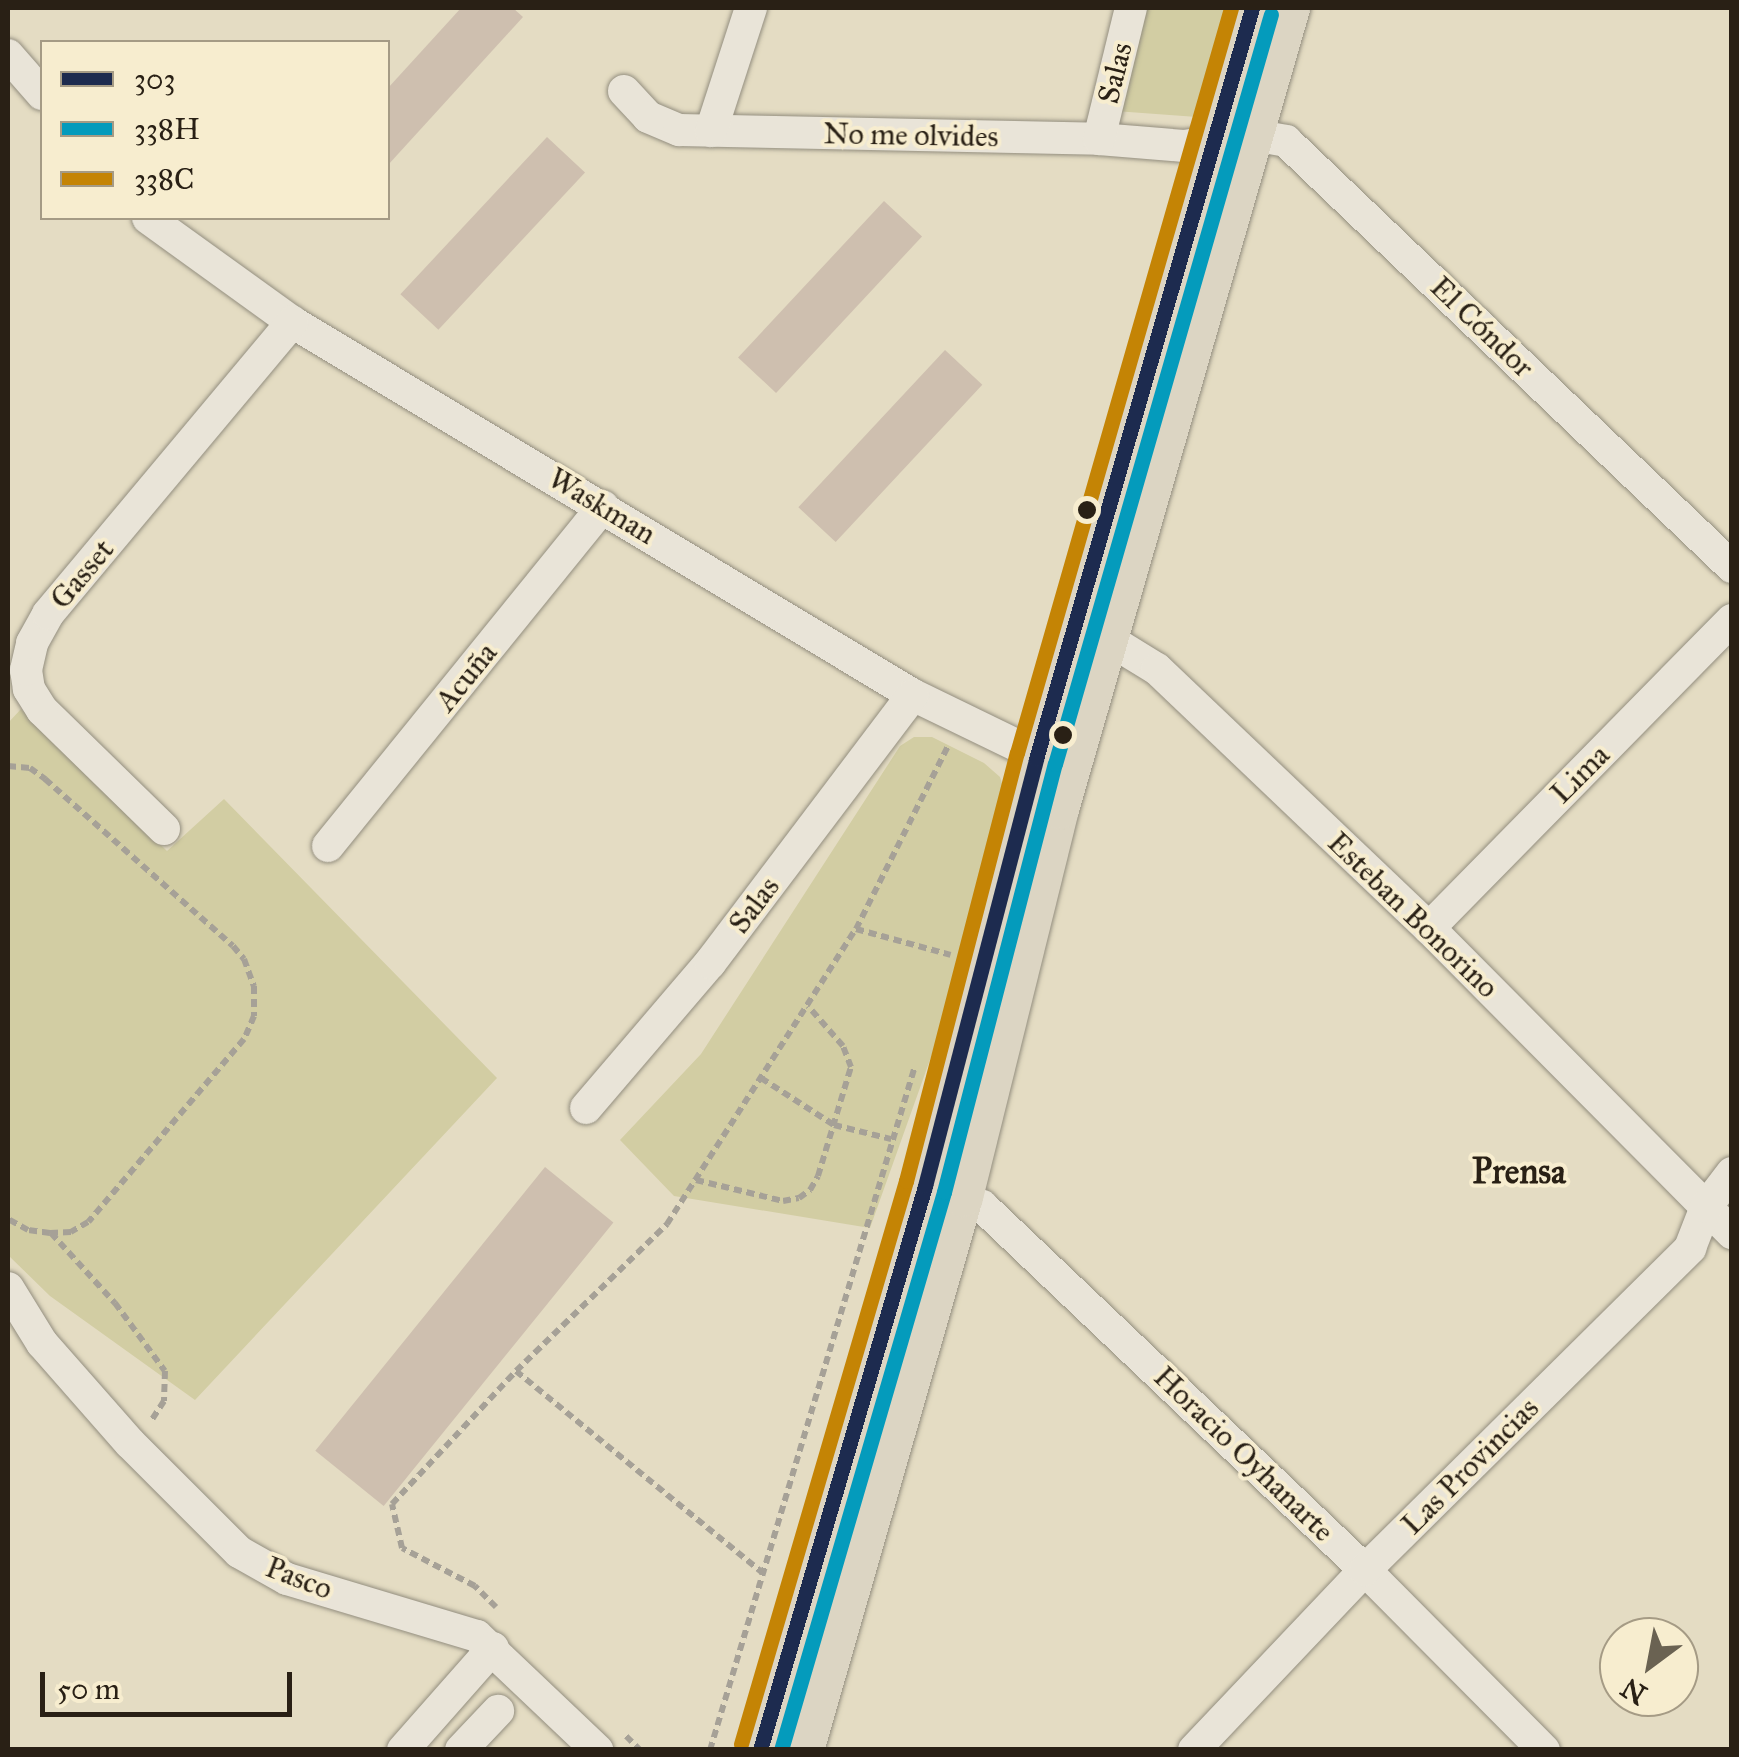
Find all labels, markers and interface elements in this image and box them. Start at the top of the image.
street label: Salas [1090,39,1140,107]
legend [40,40,390,220]
text: 303 [134,61,175,97]
text: 338H [134,111,200,147]
street label: No me olvides [823,115,999,155]
text: 338C [134,161,194,197]
street label: El Cóndor [1423,269,1541,385]
street label: Waskman [542,460,662,552]
unlabelled marker [1077,500,1097,520]
street label: Gasset [43,532,121,616]
street label: Acuña [428,636,504,718]
unlabelled marker [1053,725,1073,745]
street label: Lima [1543,737,1617,811]
street label: Esteban Bonorino [1320,825,1506,1005]
street label: Salas [721,870,787,940]
district label: Prensa [1472,1151,1566,1193]
street label: Horacio Oyhanarte [1146,1359,1342,1549]
street label: Las Provincias [1394,1390,1546,1542]
street label: Pasco [261,1549,337,1607]
north arrow [1599,1617,1699,1717]
scale bar [45,1652,298,1714]
text: N [1615,1670,1653,1712]
text: 50 m [57,1671,120,1707]

